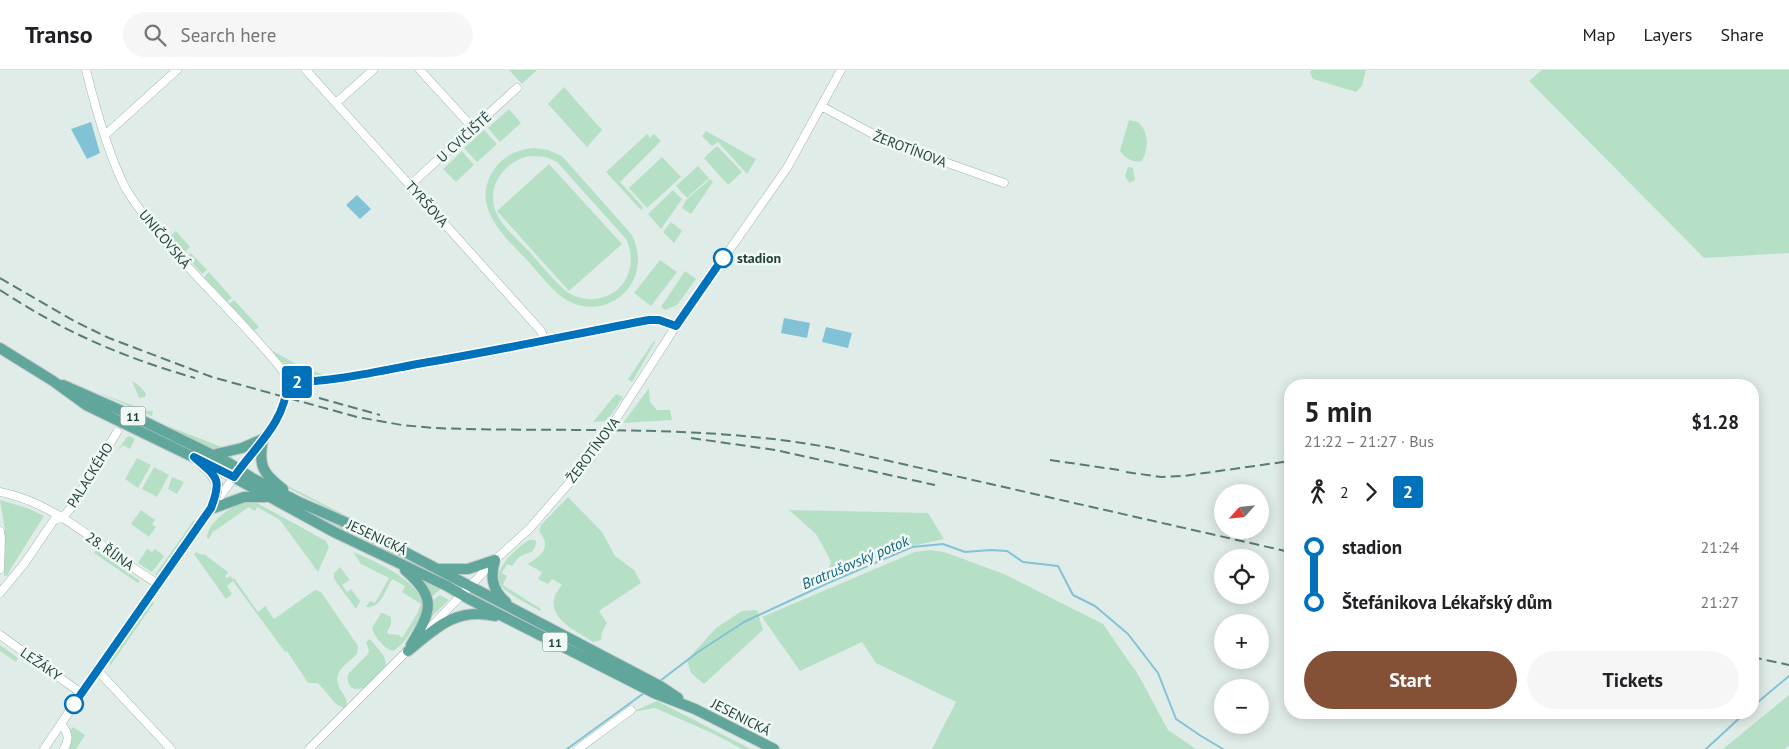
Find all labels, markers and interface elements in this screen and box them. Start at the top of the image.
search box [123,12,473,57]
text: Transo [25,19,93,50]
icon: search [141,21,169,49]
text: Search here [181,23,276,47]
text: Map [1583,23,1615,46]
text: Layers [1643,23,1692,46]
text: Share [1720,23,1764,46]
street label: U CVIČIŠTĚ [433,108,495,166]
street label: ŽEROTÍNOVA [870,127,950,172]
street label: TYRŠOVA [402,177,453,231]
street label: UNIČOVSKÁ [135,206,195,273]
marker: stadion [713,248,733,268]
place label: stadion [737,249,781,267]
line badge: 2 [281,366,313,398]
text: 2 [292,370,302,393]
text: 5 min [1304,393,1372,430]
road number: 11 [120,406,146,426]
text: $1.28 [1691,410,1739,434]
street label: ŽEROTÍNOVA [562,413,624,486]
text: 21:22 – 21:27 · Bus [1304,431,1434,451]
street label: PALACKÉHO [63,439,117,511]
icon: walk [1304,478,1332,506]
icon: forward [1357,478,1385,506]
text: 2 [1403,480,1413,503]
text: 2 [1340,482,1349,502]
north arrow [1214,484,1269,539]
map controls [1214,484,1269,734]
street label: JESENICKÁ [343,515,411,559]
street label: 28. ŘÍJNA [82,528,138,575]
water label: Bratrušovský potok [799,530,913,593]
text: stadion [1342,535,1402,559]
text: 21:24 [1701,537,1739,557]
button: locate [1214,549,1269,604]
text: Štefánikova Lékařský dům [1342,590,1552,614]
text: 21:27 [1701,592,1739,612]
button: + [1214,614,1269,669]
road number: 11 [542,632,568,652]
street label: LEŽÁKY [17,643,65,685]
button: Start [1304,651,1517,709]
button: Tickets [1527,651,1739,709]
button: − [1214,679,1269,734]
unlabelled marker [64,694,84,714]
street label: JESENICKÁ [707,694,774,740]

